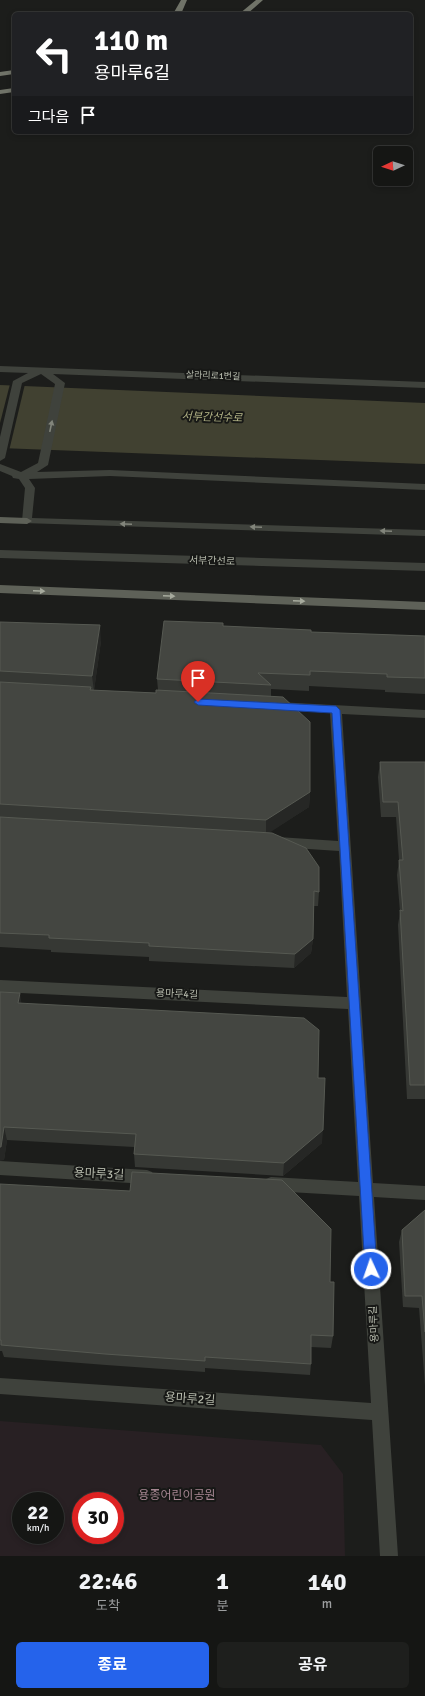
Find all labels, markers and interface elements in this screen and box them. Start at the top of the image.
text: 110 m [94,24,168,58]
icon: left [28,28,80,80]
text: 용마루6길 [94,62,170,84]
icon: arrive [77,104,99,126]
text: 그다음 [28,108,69,126]
north arrow [373,146,413,186]
map controls [373,146,413,186]
street label: 살라리로1번길 [186,370,240,382]
water label: 서부간선수로 [181,409,243,425]
one-way arrow [49,420,55,433]
one-way arrow [120,520,132,527]
one-way arrow [250,524,262,531]
one-way arrow [380,528,392,535]
street label: 서부간선로 [189,554,235,568]
one-way arrow [33,587,45,594]
one-way arrow [163,593,176,599]
one-way arrow [293,598,305,605]
pin [181,661,215,702]
icon: arrive [187,667,209,689]
street label: 용마루4길 [156,987,198,1001]
street label: 용마루3길 [73,1165,125,1183]
position arrow [350,1248,392,1290]
street label: 용마루길 [367,1305,381,1343]
street label: 용마루2길 [164,1390,216,1408]
park label: 용종어린이공원 [138,1488,216,1503]
speed limit sign: 30 [72,1492,124,1544]
text: 22 [27,1500,49,1525]
text: km/h [27,1522,49,1534]
text: 22:46 [79,1566,137,1596]
text: 1 [216,1566,229,1596]
text: 140 [308,1567,346,1597]
text: m [322,1596,332,1612]
text: 도착 [96,1598,120,1614]
text: 분 [217,1598,228,1614]
button: 종료 [16,1642,209,1688]
button: 공유 [217,1642,409,1688]

